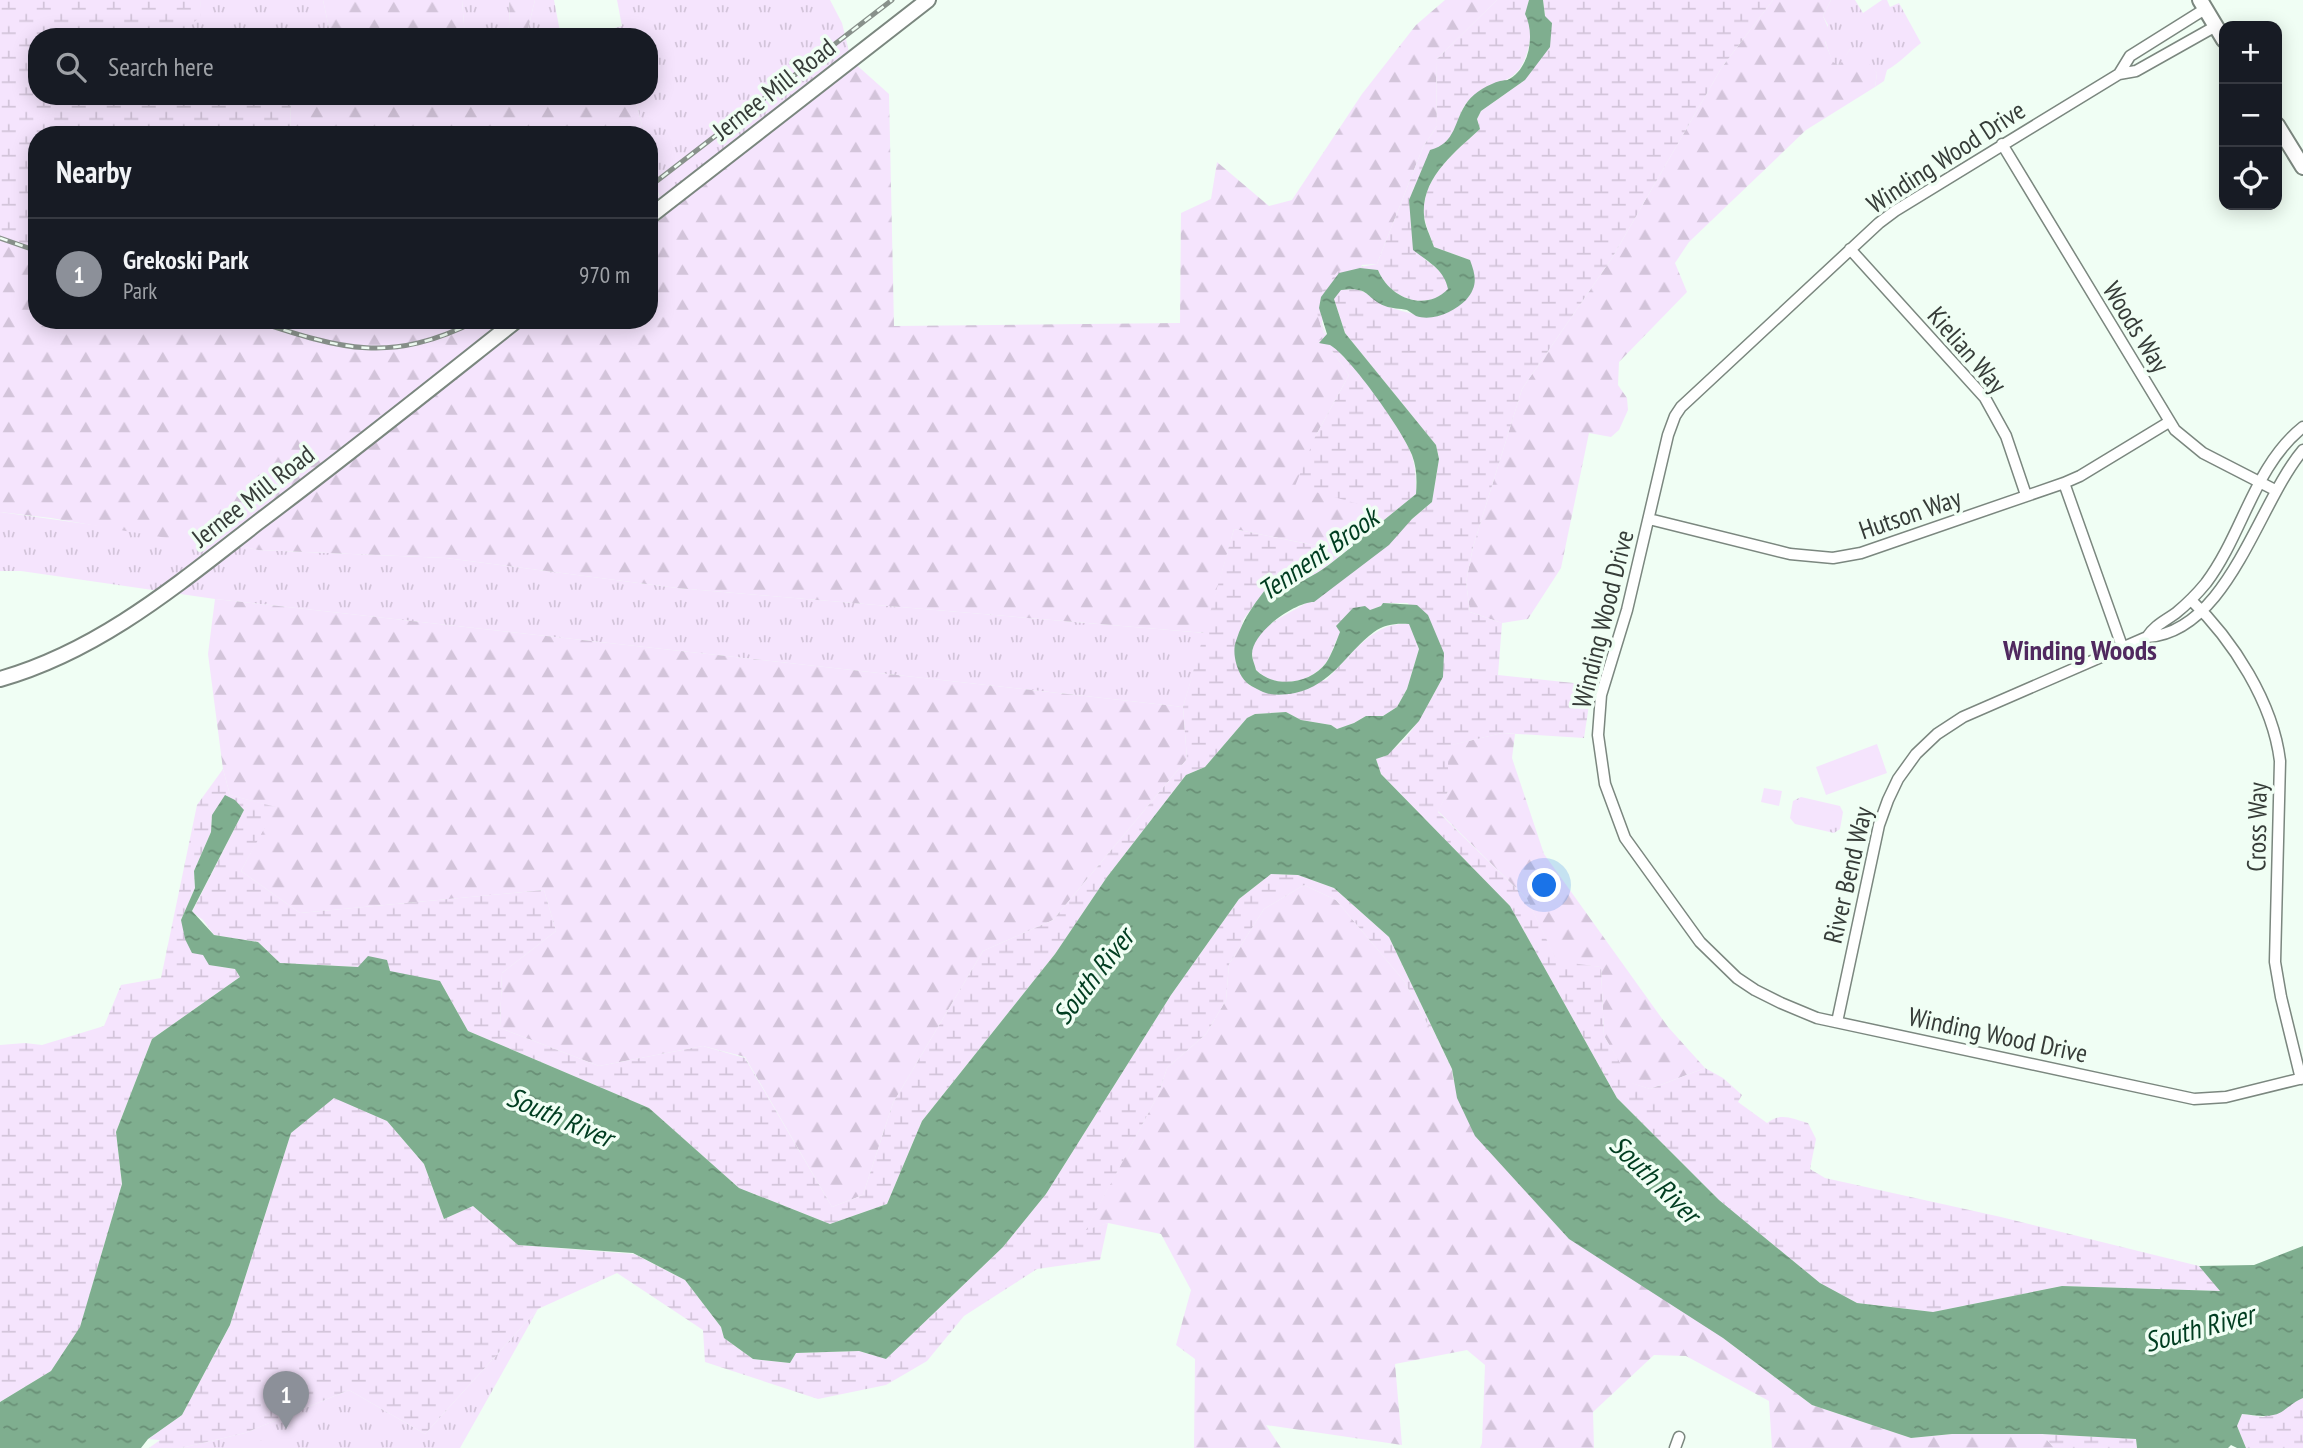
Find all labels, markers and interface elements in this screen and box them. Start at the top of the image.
map controls [2219,21,2282,210]
button: + [2219,21,2282,84]
search box [28,28,658,105]
street label: Jernee Mill Road [705,31,842,147]
icon: search [52,48,90,86]
text: Search here [108,50,214,83]
button: − [2219,84,2282,147]
street label: Winding Wood Drive [1860,93,2031,220]
button: locate [2219,147,2282,210]
text: Nearby [56,152,131,191]
text: Grekoski Park [123,243,249,276]
text: 1 [74,260,85,289]
text: 970 m [579,260,630,289]
street label: Woods Way [2096,275,2177,378]
text: Park [123,276,157,305]
street label: Kielian Way [1921,299,2014,400]
street label: Jernee Mill Road [184,438,321,554]
street label: Hutson Way [1855,481,1965,546]
water label: Tennent Brook [1250,497,1388,609]
street label: Winding Wood Drive [1564,526,1641,711]
district label: Winding Woods [2002,631,2157,668]
street label: Cross Way [2239,782,2274,872]
street label: River Bend Way [1816,803,1879,946]
your location [1527,868,1561,902]
water label: South River [1044,917,1144,1031]
street label: Winding Wood Drive [1906,999,2091,1070]
water label: South River [502,1078,623,1157]
water label: South River [1602,1126,1712,1234]
water label: South River [2140,1294,2262,1360]
pin: 1 [263,1371,309,1429]

